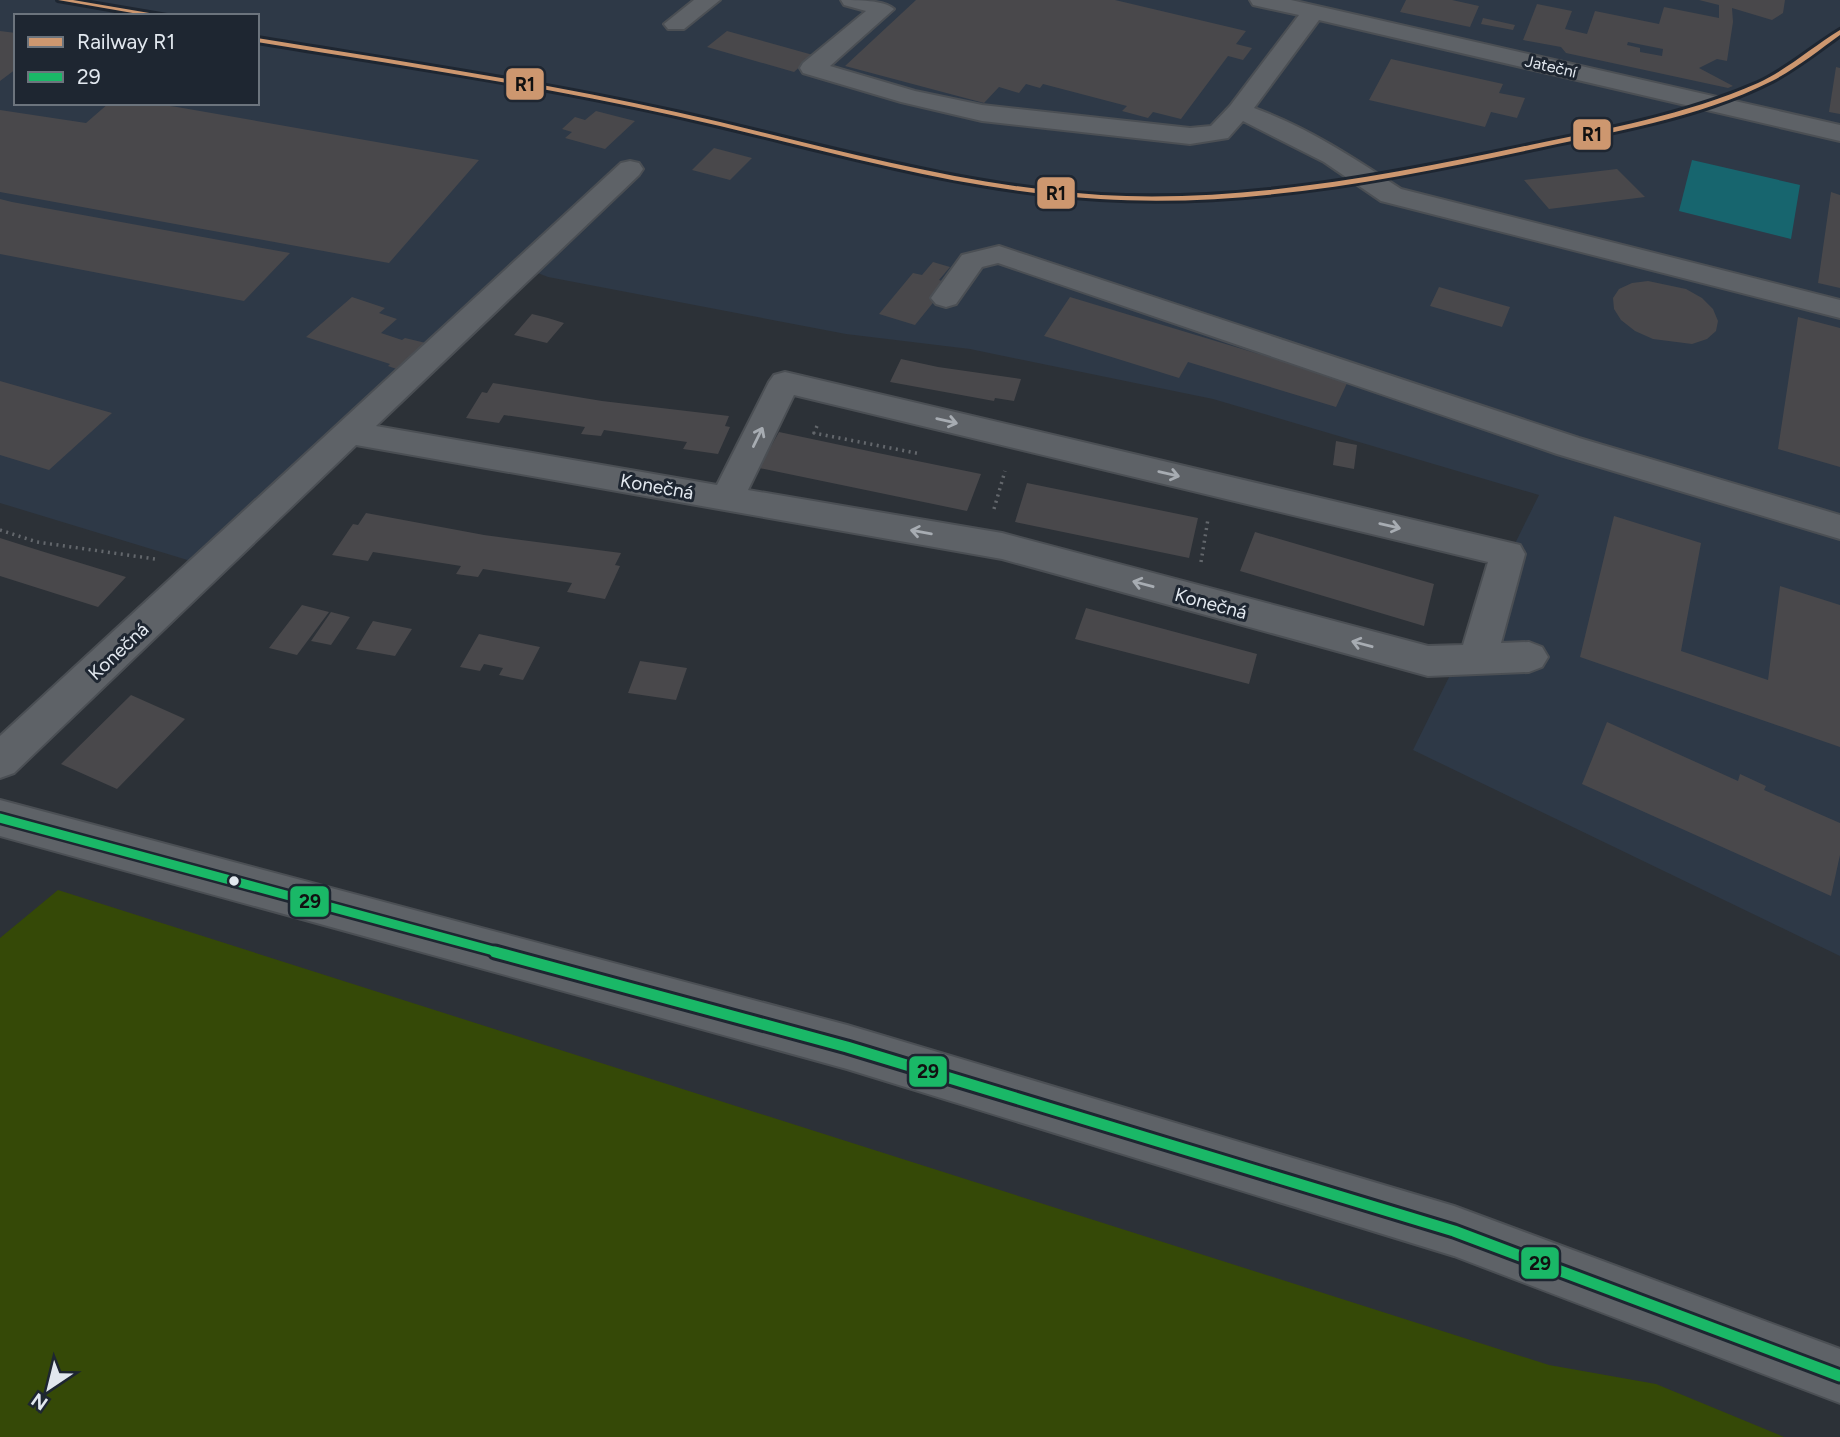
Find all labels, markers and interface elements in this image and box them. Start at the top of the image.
legend [14,14,259,105]
text: Railway R1 [77,29,175,54]
street label: Jateční [1523,51,1580,82]
text: 29 [77,64,101,89]
line badge: R1 [505,67,545,101]
text: R1 [515,73,535,96]
line badge: R1 [1572,118,1612,151]
text: R1 [1582,123,1602,146]
line badge: R1 [1036,176,1076,210]
text: R1 [1046,182,1066,205]
one-way arrow [935,415,958,428]
one-way arrow [752,427,766,448]
one-way arrow [1157,467,1180,481]
street label: Konečná [618,469,695,504]
one-way arrow [1378,520,1401,533]
one-way arrow [911,525,933,538]
one-way arrow [1132,577,1154,590]
street label: Konečná [1172,583,1250,624]
street label: Konečná [83,618,153,685]
one-way arrow [1351,636,1373,649]
unlabelled marker [227,874,241,888]
line badge: 29 [289,885,330,918]
text: 29 [299,890,321,913]
line badge: 29 [908,1055,948,1088]
text: 29 [917,1060,939,1083]
line badge: 29 [1520,1246,1560,1280]
text: 29 [1529,1252,1551,1275]
north arrow [14,1353,84,1423]
text: N [27,1388,52,1415]

